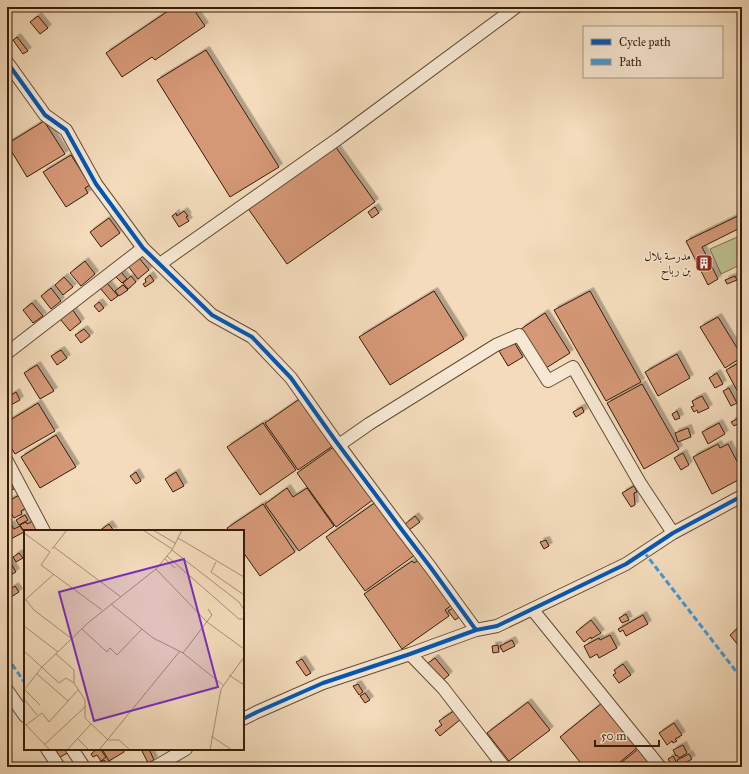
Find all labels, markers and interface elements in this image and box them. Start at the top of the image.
legend [583,26,723,78]
text: Cycle path [619,35,671,49]
text: Path [619,55,642,69]
place label: مدرسة بلال بن رباح [644,249,692,281]
building icon: مدرسة بلال بن رباح [694,253,714,273]
inset map [24,530,244,750]
scale bar [595,722,659,748]
text: 50 m [601,729,626,743]

